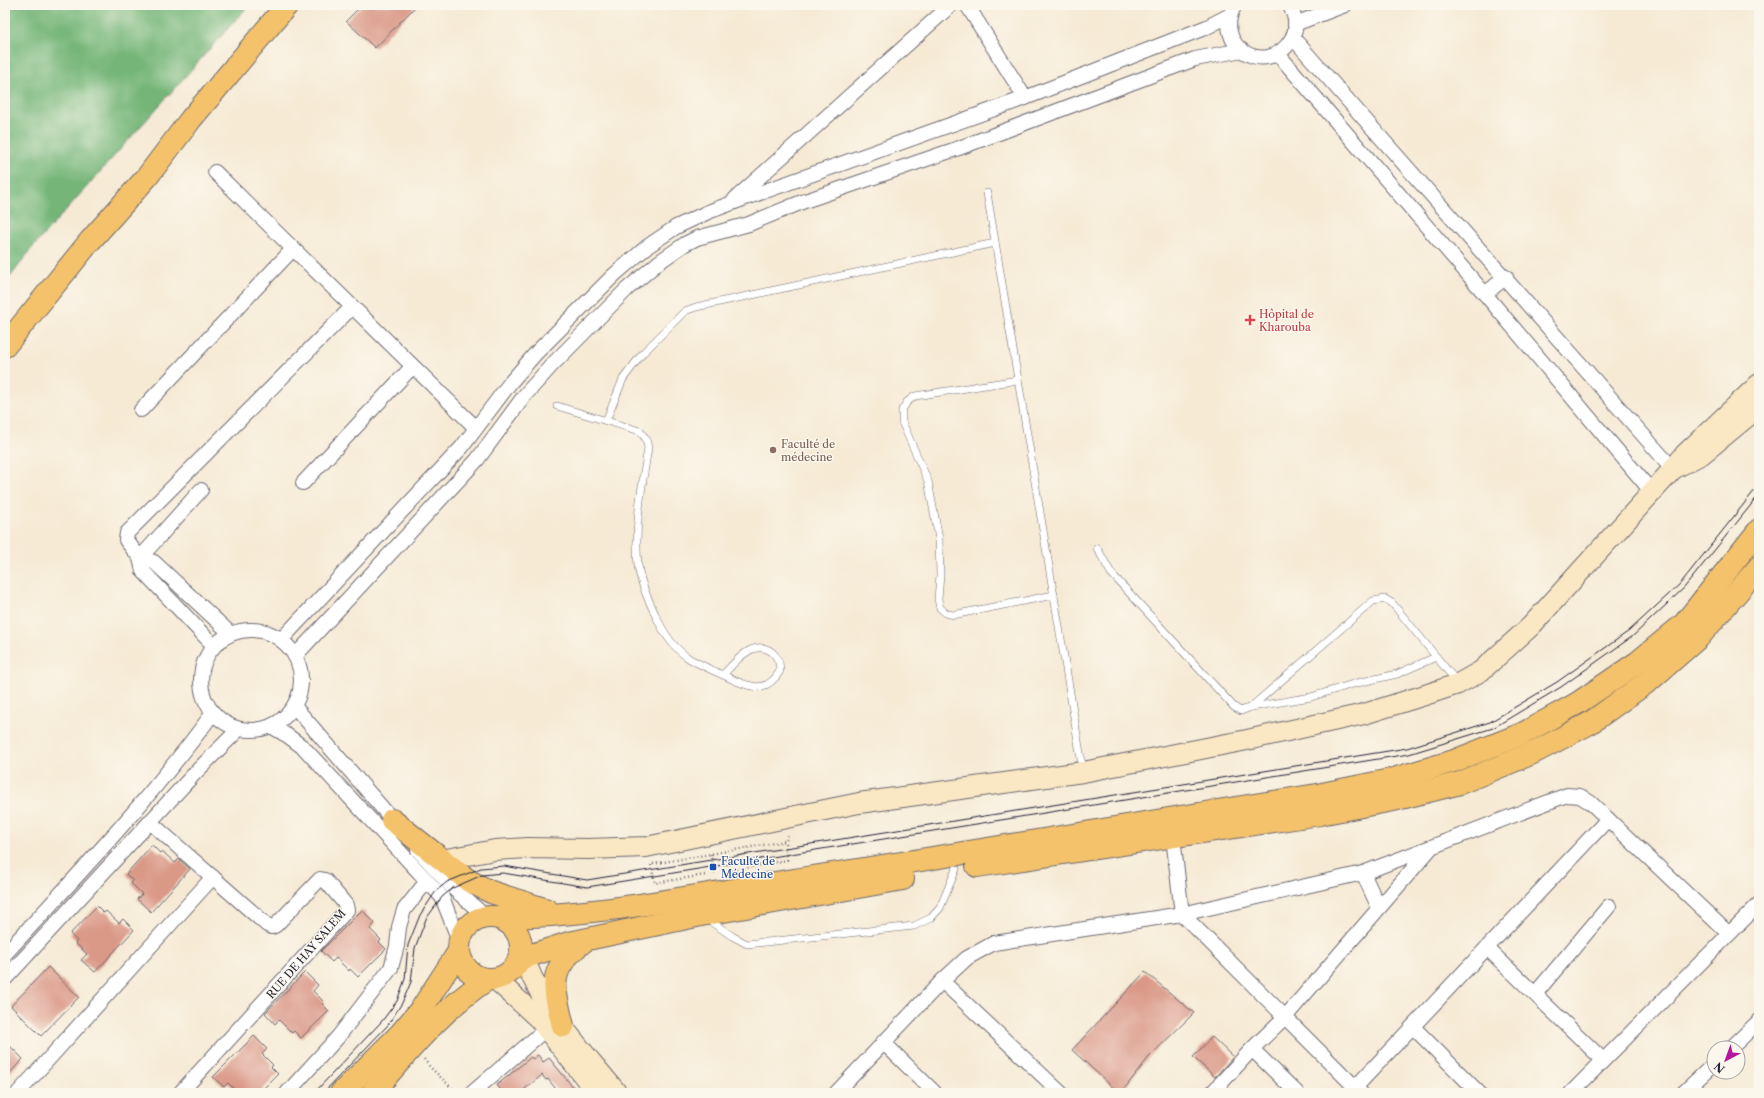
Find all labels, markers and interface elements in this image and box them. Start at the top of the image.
place label: Hôpital de Kharouba [1259,307,1314,334]
marker: Hôpital de Kharouba [1244,314,1256,326]
place label: Faculté de médecine [781,437,835,464]
marker: Faculté de médecine [768,445,778,455]
place label: Faculté de Médecine [721,854,775,881]
marker: Faculté de Médecine [708,862,718,872]
street label: RUE DE HAY SALEM [263,907,349,1001]
north arrow [1706,1040,1746,1080]
text: N [1711,1059,1728,1076]

